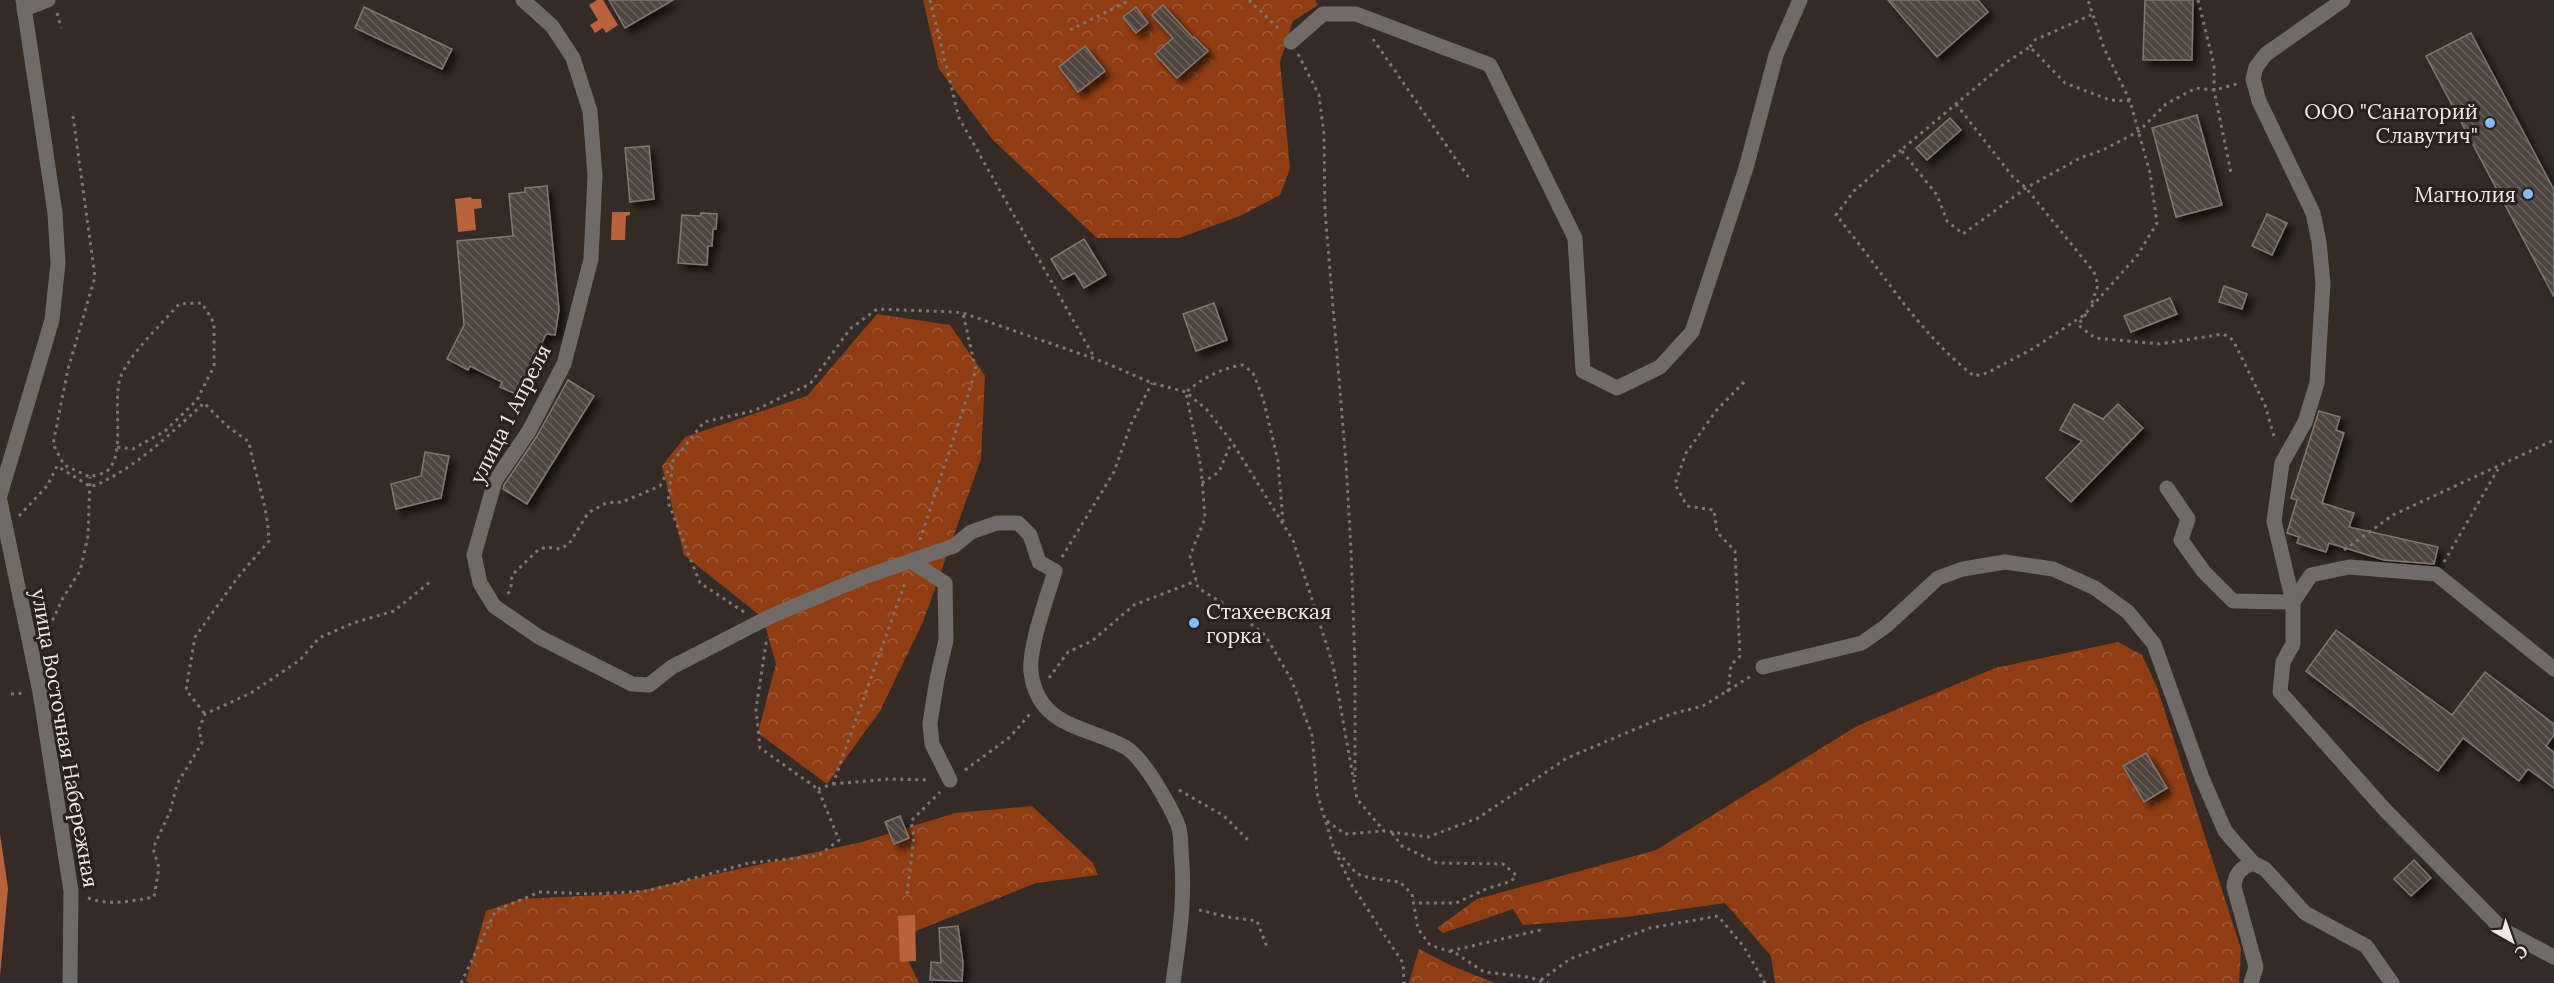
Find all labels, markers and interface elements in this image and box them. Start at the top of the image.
place label: ООО "Санаторий Славутич" [2304,98,2478,149]
marker: ООО "Санаторий Славутич" [2483,116,2497,130]
place label: Магнолия [2414,181,2516,208]
marker: Магнолия [2521,187,2535,201]
street label: улица 1 Апреля [463,340,557,488]
street label: улица Восточная Набережная [25,586,105,890]
place label: Стахеевская горка [1206,598,1331,649]
marker: Стахеевская горка [1187,616,1201,630]
north arrow [2482,911,2542,971]
text: С [2511,941,2532,964]

